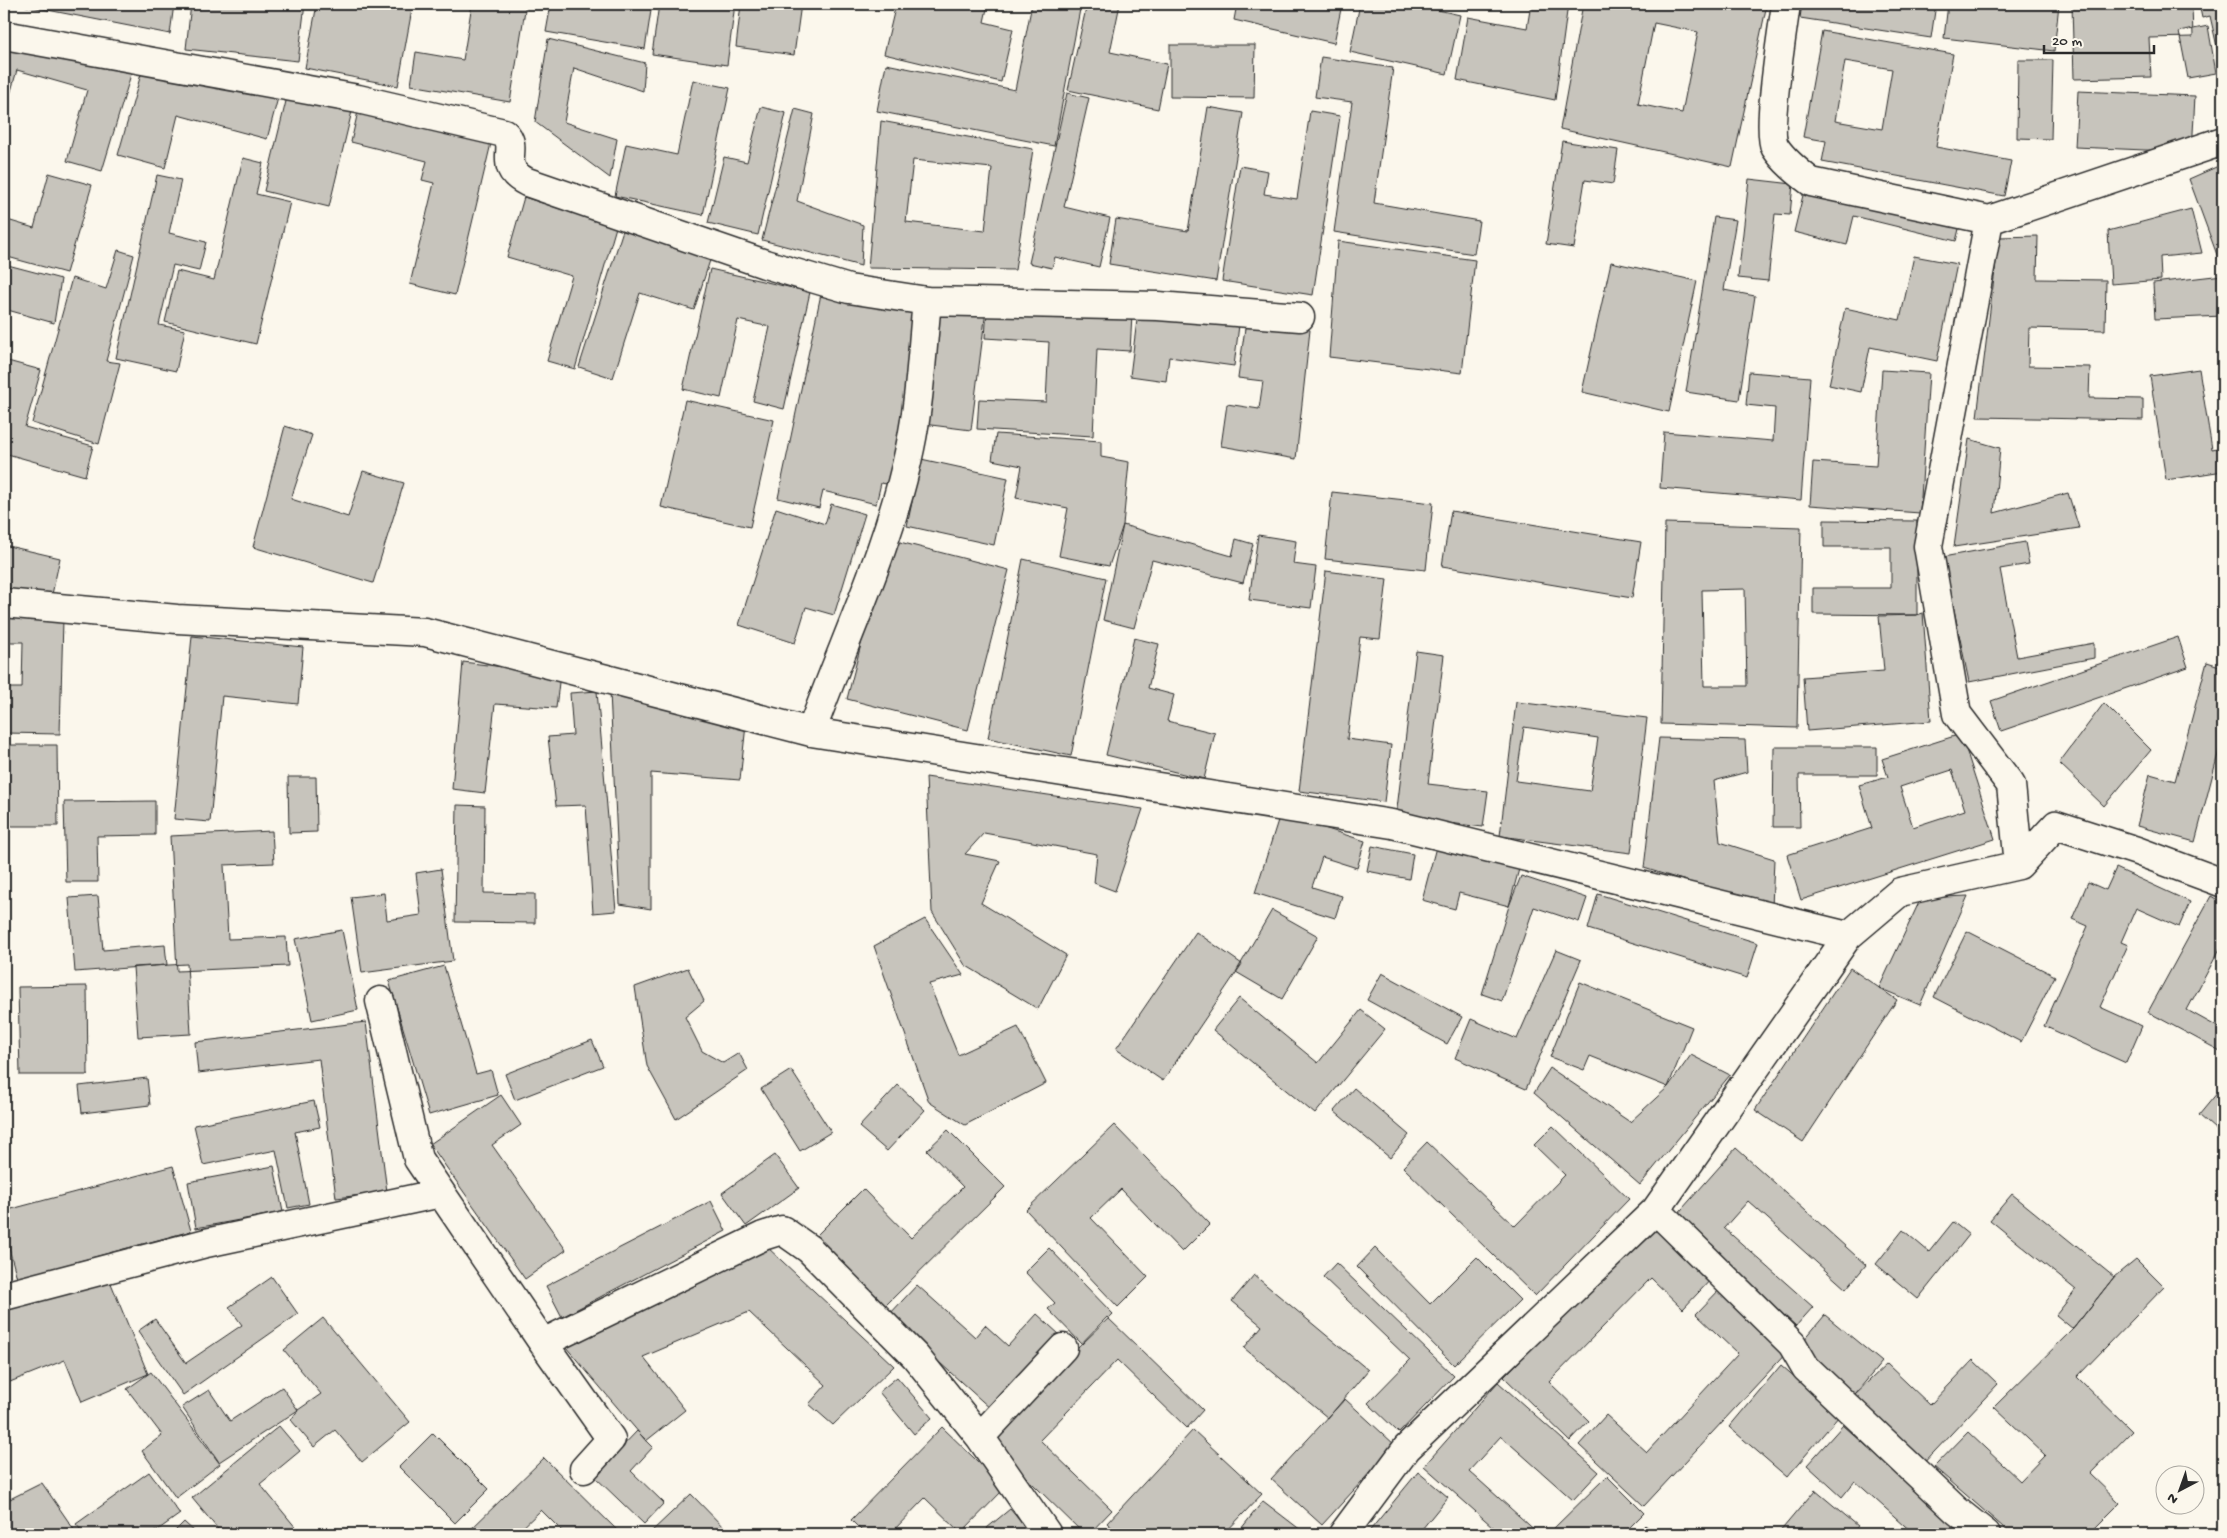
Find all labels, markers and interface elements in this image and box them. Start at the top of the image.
scale bar [2044,22,2154,54]
text: 20 m [2052,33,2082,51]
north arrow [2154,1466,2204,1516]
text: N [2164,1489,2182,1507]

